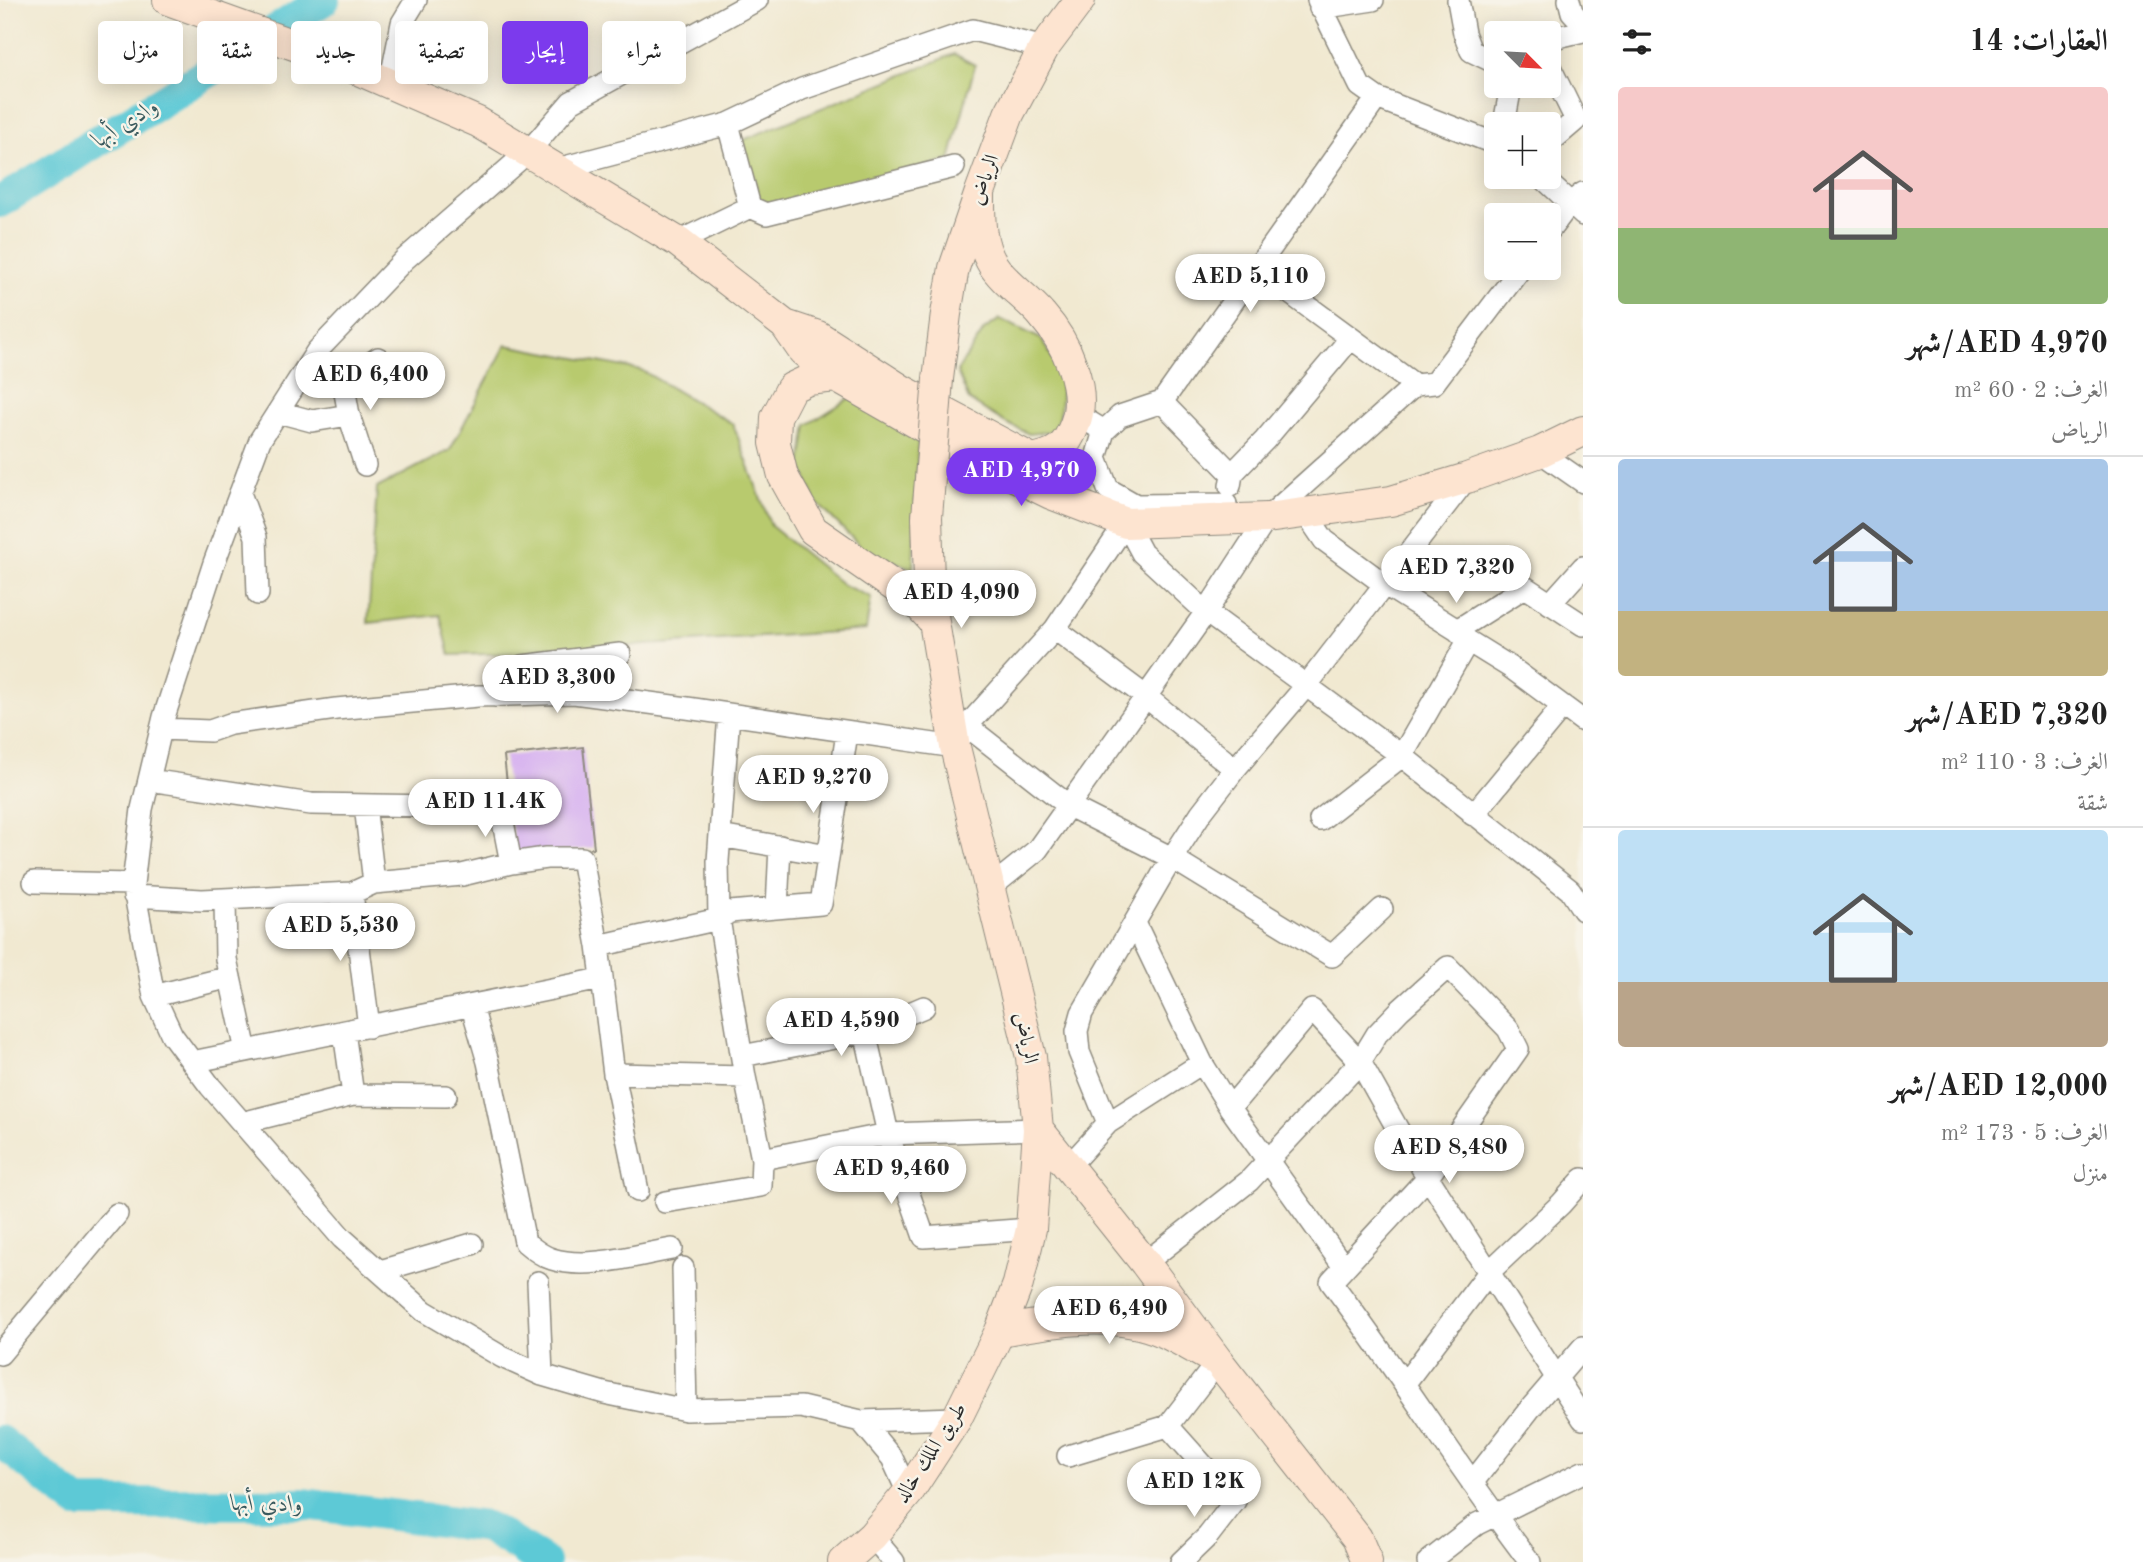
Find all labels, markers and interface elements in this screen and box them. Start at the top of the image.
chip: منزل [98,21,183,84]
chip: شقة [197,21,277,84]
chip: جديد [291,21,381,84]
chip: تصفية [395,21,488,84]
chip: إيجار [502,21,588,84]
chip: شراء [602,21,686,84]
north arrow [1484,21,1561,98]
map controls [1484,21,1561,280]
icon: filters [1618,23,1656,61]
text: العقارات: 14 [1969,27,2108,57]
water label: وادي أبها [85,89,166,158]
button: + [1484,112,1561,189]
icon: home [1800,132,1926,258]
street label: الرياض [965,152,1005,208]
button: − [1484,203,1561,280]
pin: AED 5,110 [1170,254,1330,314]
text: AED 5,110 [1191,265,1309,288]
text: AED 4,970/شهر [1907,329,2108,359]
pin: AED 6,400 [290,352,450,412]
text: AED 6,400 [311,363,429,386]
text: الغرف: 2 · 60 m² [1954,379,2108,402]
text: الرياض [2051,420,2108,443]
pin: AED 4,970 [941,448,1101,508]
text: AED 4,970 [962,459,1080,482]
icon: home [1800,504,1926,630]
pin: AED 7,320 [1376,546,1536,605]
text: AED 7,320 [1397,556,1515,579]
pin: AED 4,090 [881,570,1041,630]
text: AED 4,090 [902,581,1020,604]
pin: AED 3,300 [477,656,637,715]
text: AED 3,300 [498,666,616,689]
text: AED 7,320/شهر [1907,701,2108,731]
text: الغرف: 3 · 110 m² [1941,751,2108,774]
pin: AED 9,270 [733,756,893,815]
text: AED 9,270 [754,766,872,789]
pin: AED 11.4K [405,780,565,839]
text: AED 11.4K [424,790,546,813]
text: شقة [2078,792,2108,815]
icon: home [1800,875,1926,1001]
pin: AED 5,530 [260,904,420,963]
text: AED 5,530 [281,914,399,937]
pin: AED 4,590 [761,998,921,1058]
text: AED 4,590 [782,1009,900,1032]
street label: الرياض [1008,1010,1042,1066]
text: AED 12,000/شهر [1889,1072,2108,1102]
text: الغرف: 5 · 173 m² [1941,1122,2108,1145]
pin: AED 8,480 [1369,1126,1529,1185]
text: AED 8,480 [1390,1136,1508,1159]
pin: AED 9,460 [811,1146,971,1206]
text: AED 9,460 [832,1157,950,1180]
text: منزل [2073,1163,2108,1186]
pin: AED 6,490 [1029,1286,1189,1346]
text: AED 6,490 [1050,1297,1168,1320]
street label: طريق الملك خالد [891,1399,972,1507]
pin: AED 12K [1129,1460,1259,1519]
text: AED 12K [1143,1470,1245,1493]
water label: وادي أبها [229,1486,303,1522]

